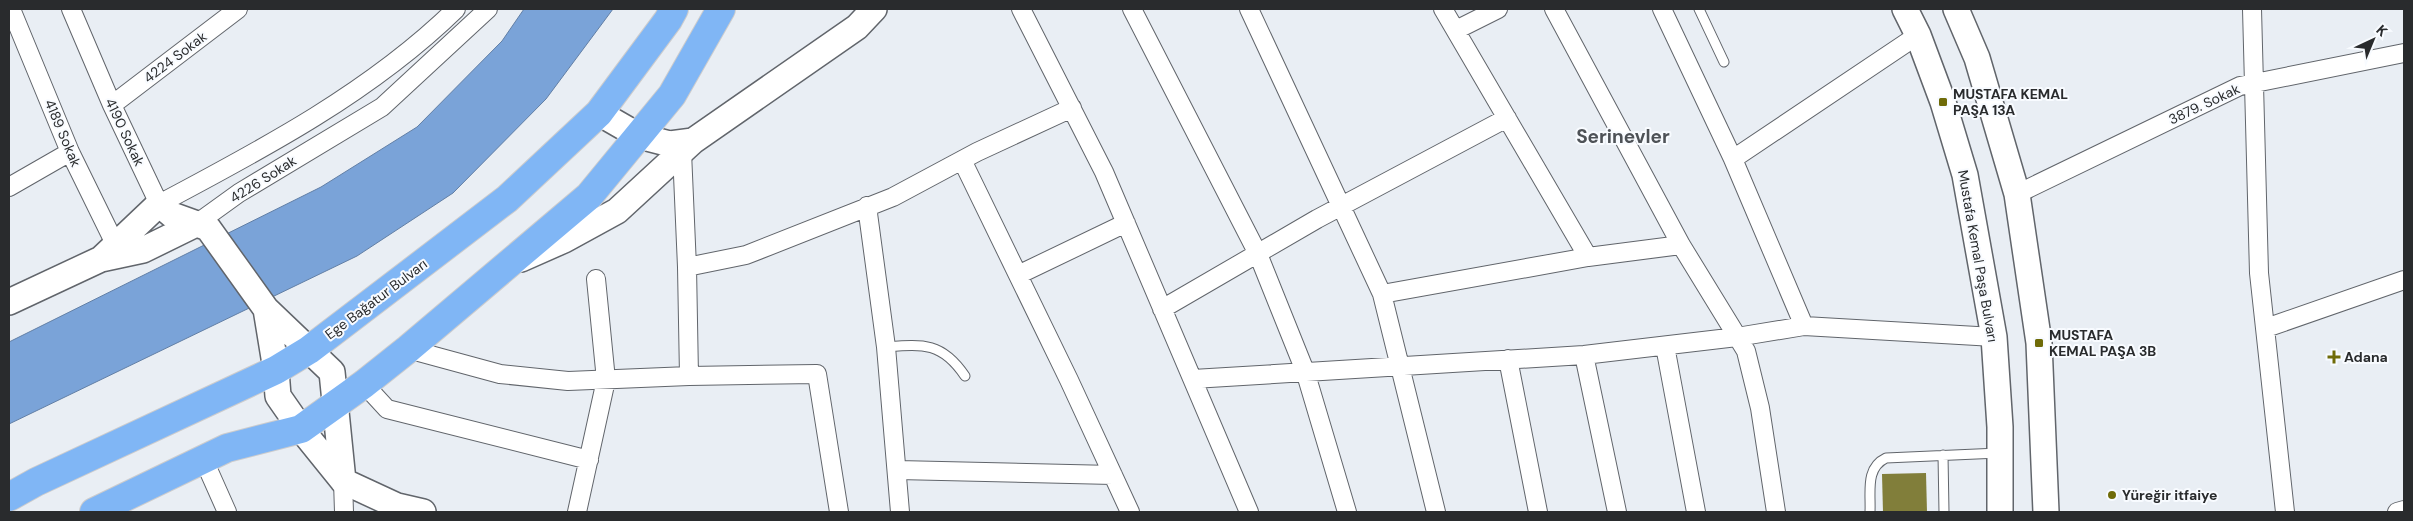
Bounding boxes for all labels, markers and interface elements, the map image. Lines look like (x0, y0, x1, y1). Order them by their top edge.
north arrow (2348, 15, 2398, 65)
text: K (2372, 21, 2392, 40)
street label: 4224 Sokak (140, 27, 210, 87)
street label: 3879. Sokak (2166, 80, 2242, 128)
place label: MUSTAFA KEMAL PAŞA 13A (1953, 85, 2068, 119)
street label: 4190 Sokak (101, 95, 149, 169)
marker: MUSTAFA KEMAL PAŞA 13A (1937, 96, 1949, 108)
street label: 4189 Sokak (41, 97, 85, 169)
district label: Serinevler (1576, 124, 1670, 149)
street label: 4226 Sokak (226, 151, 300, 207)
street label: Mustafa Kemal Paşa Bulvarı (1954, 169, 2002, 343)
street label: Ege Bağatur Bulvarı (321, 255, 431, 343)
place label: MUSTAFA KEMAL PAŞA 3B (2049, 326, 2156, 360)
marker: MUSTAFA KEMAL PAŞA 3B (2033, 337, 2045, 349)
place label: Adana (2344, 348, 2388, 366)
marker: Adana (2328, 351, 2340, 363)
place label: Yüreğir itfaiye (2122, 486, 2217, 504)
marker: Yüreğir itfaiye (2106, 489, 2118, 501)

